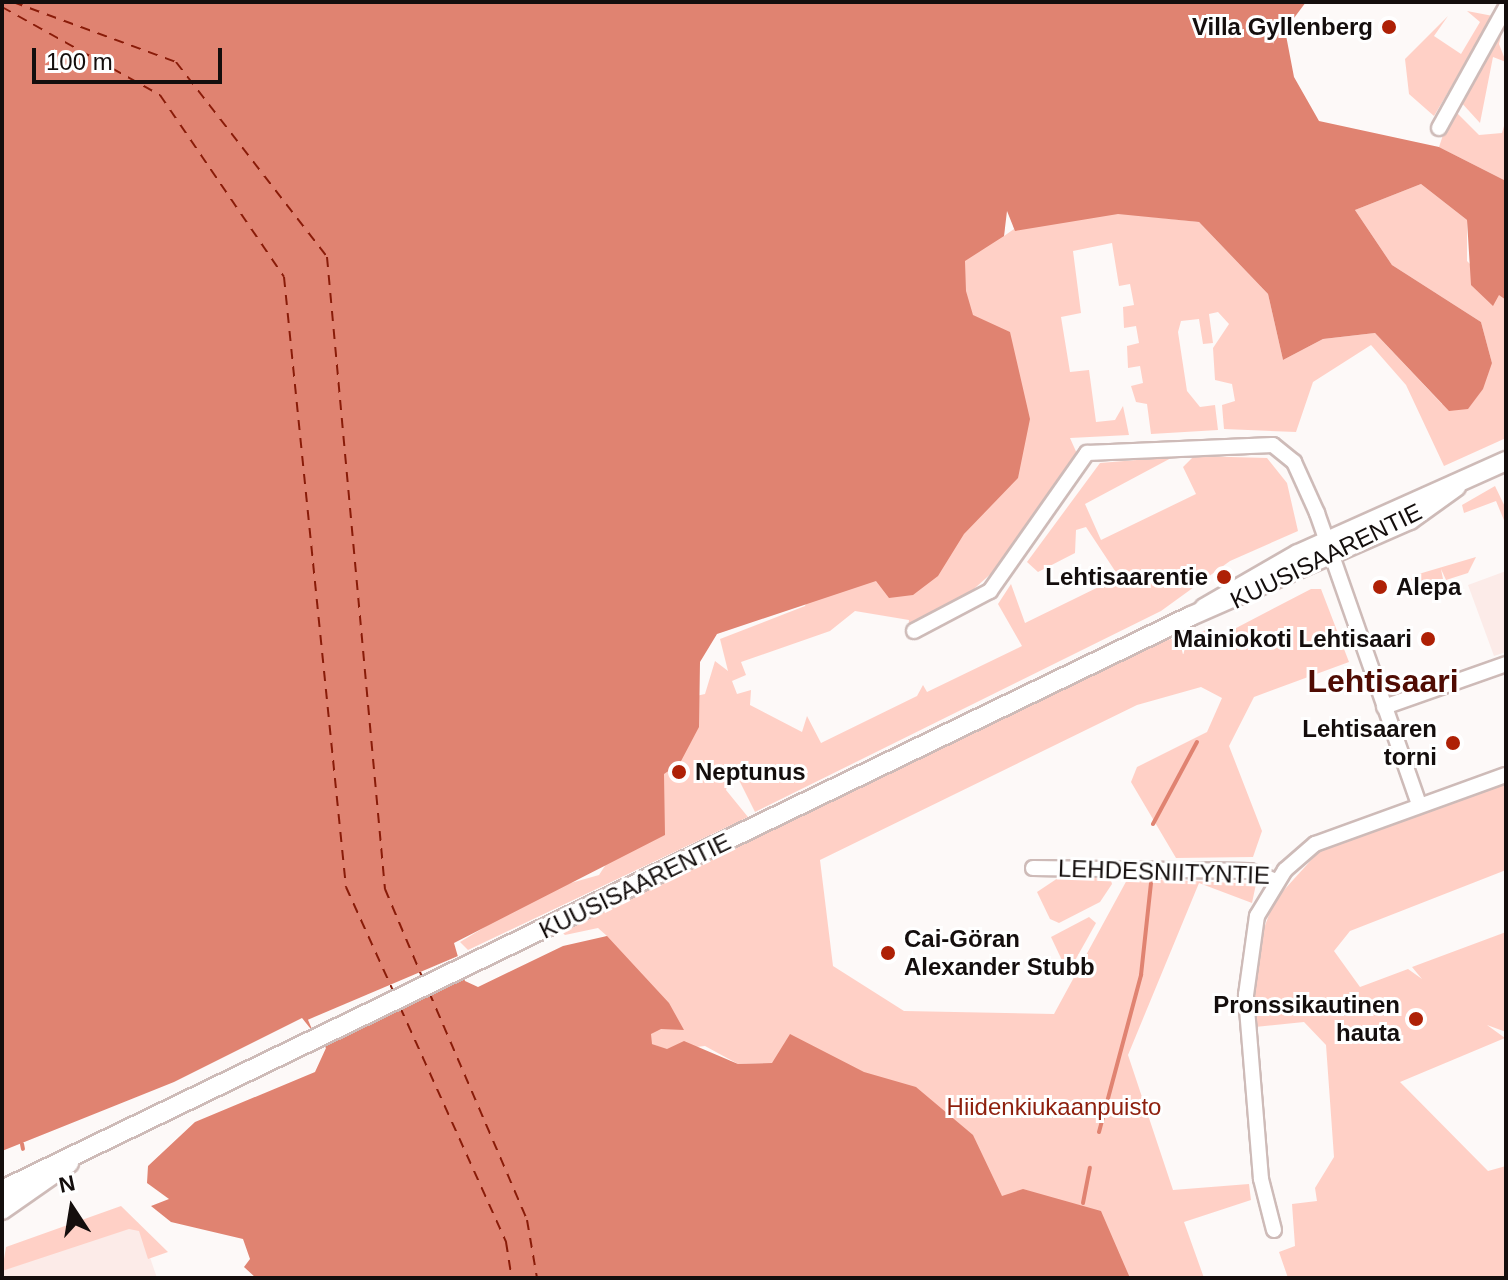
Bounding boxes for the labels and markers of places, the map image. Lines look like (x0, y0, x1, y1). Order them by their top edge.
place label: Villa Gyllenberg (1192, 13, 1373, 41)
marker: Villa Gyllenberg (1380, 18, 1398, 36)
place label: Lehtisaarentie (1045, 563, 1208, 591)
marker: Lehtisaarentie (1215, 568, 1233, 586)
place label: Alepa (1396, 573, 1461, 601)
marker: Alepa (1371, 578, 1389, 596)
place label: Mainiokoti Lehtisaari (1173, 625, 1412, 653)
marker: Mainiokoti Lehtisaari (1419, 630, 1437, 648)
place label: Lehtisaaren torni (1302, 715, 1437, 771)
marker: Lehtisaaren torni (1444, 734, 1462, 752)
place label: Neptunus (695, 758, 806, 786)
marker: Neptunus (670, 763, 688, 781)
place label: Cai-Göran Alexander Stubb (904, 925, 1095, 981)
marker: Cai-Göran Alexander Stubb (879, 944, 897, 962)
place label: Pronssikautinen hauta (1213, 991, 1400, 1047)
marker: Pronssikautinen hauta (1407, 1010, 1425, 1028)

